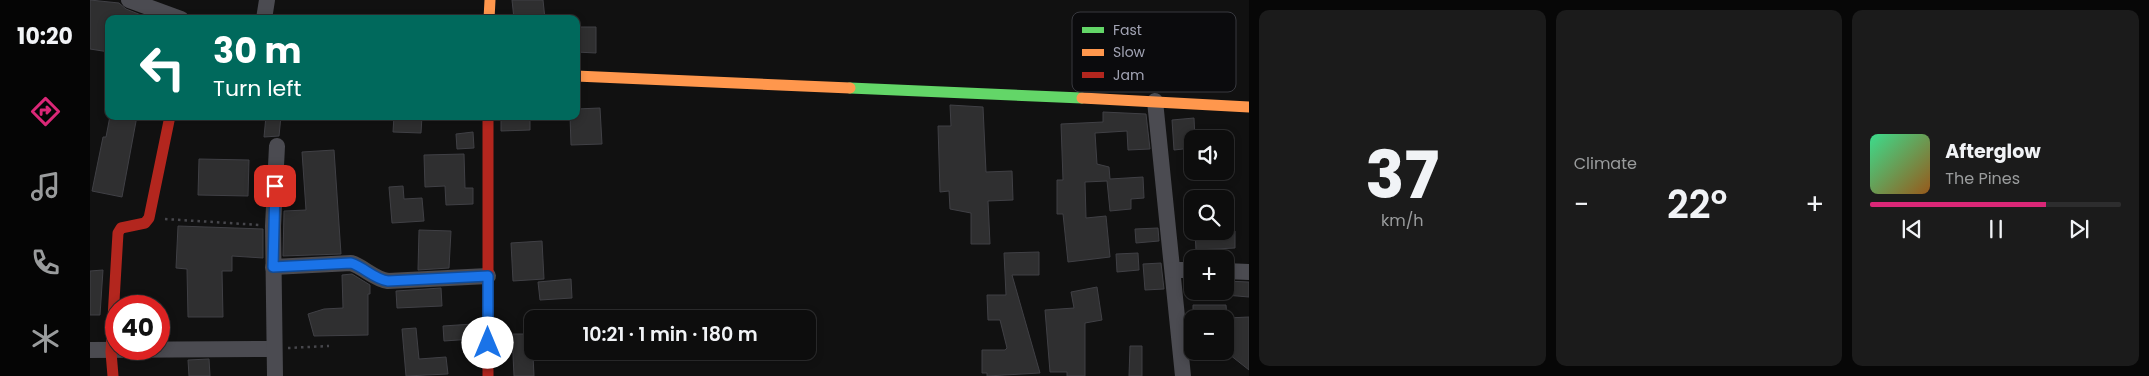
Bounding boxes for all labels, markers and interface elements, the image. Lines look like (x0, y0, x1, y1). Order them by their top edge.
legend (1072, 12, 1236, 92)
text: Fast (1113, 20, 1142, 40)
text: 10:20 (17, 21, 73, 52)
text: 30 m (213, 26, 301, 75)
icon: left (130, 35, 195, 100)
text: Slow (1113, 42, 1146, 62)
text: Jam (1113, 65, 1144, 85)
text: Turn left (213, 73, 301, 104)
icon: directions (28, 94, 63, 129)
map controls (1184, 130, 1234, 360)
button: sound (1184, 130, 1234, 180)
text: 37 (1365, 130, 1439, 221)
text: Afterglow (1945, 138, 2041, 165)
text: Climate (1574, 152, 1637, 175)
pin (254, 165, 296, 207)
text: The Pines (1945, 167, 2020, 190)
icon: music (28, 169, 63, 204)
icon: arrive (261, 172, 289, 200)
text: 22° (1667, 178, 1727, 231)
text: − (1574, 185, 1589, 224)
text: + (1805, 185, 1824, 224)
button: search (1184, 190, 1234, 240)
text: km/h (1381, 209, 1424, 232)
icon: previous (1898, 215, 1926, 243)
icon: pause (1982, 215, 2010, 243)
icon: next (2065, 215, 2093, 243)
icon: phone (28, 245, 63, 280)
button: + (1184, 250, 1234, 300)
speed limit sign: 40 (105, 295, 170, 360)
button: − (1184, 310, 1234, 360)
position arrow (461, 316, 513, 368)
icon: climate (28, 321, 63, 356)
text: 10:21 · 1 min · 180 m (582, 321, 758, 348)

